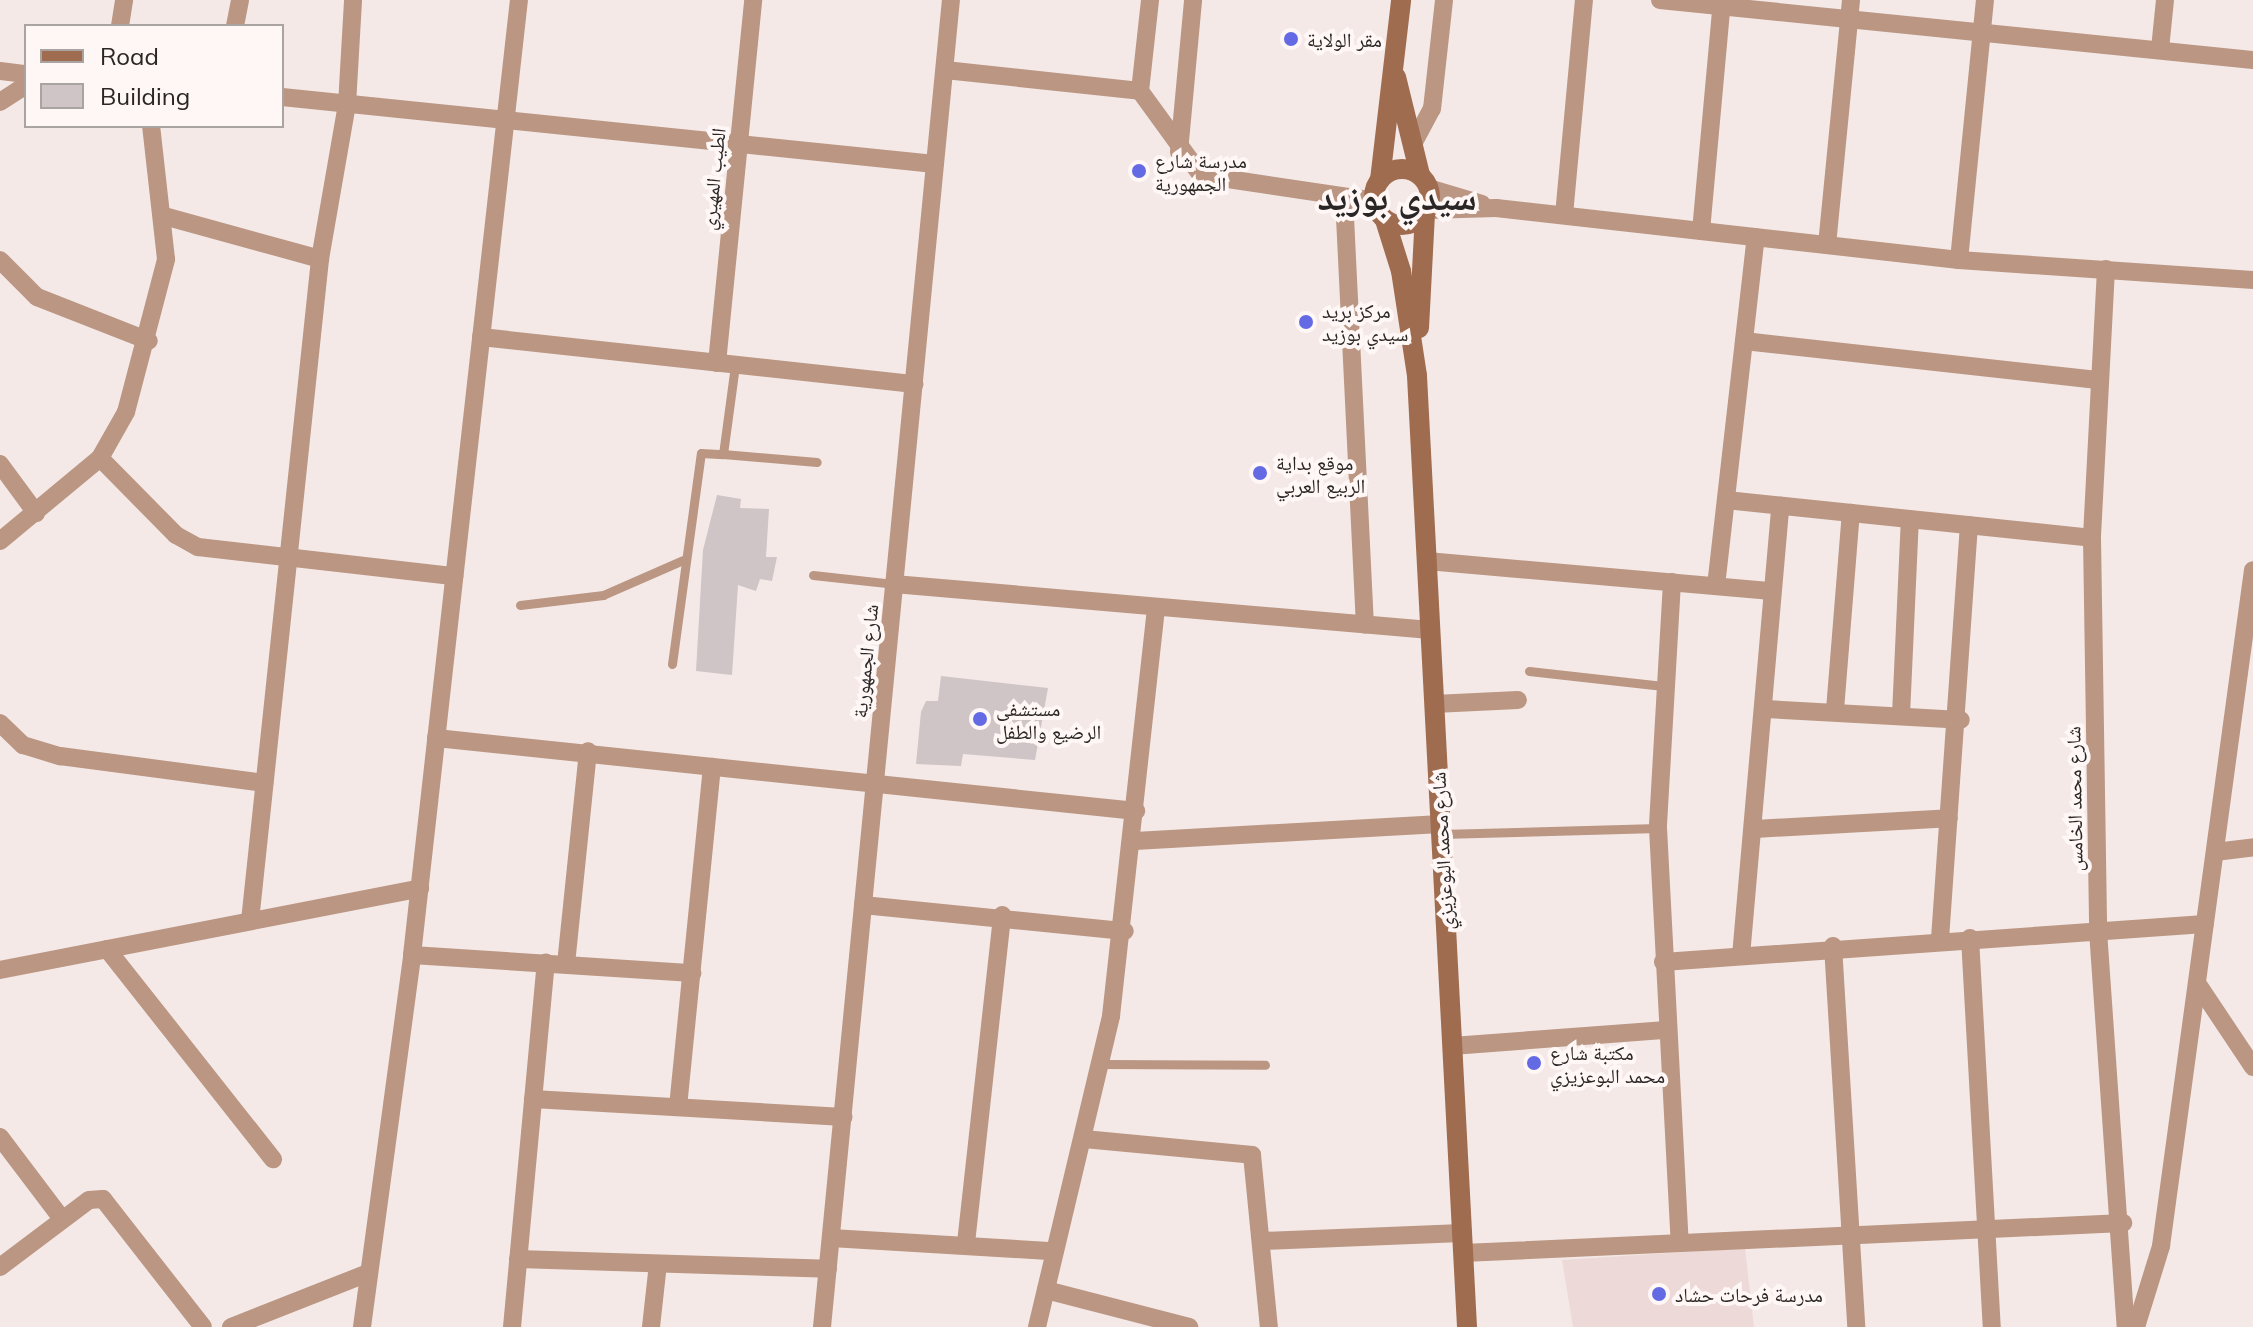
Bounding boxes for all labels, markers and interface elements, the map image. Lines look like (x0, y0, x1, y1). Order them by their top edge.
legend (24, 24, 284, 128)
place label: مقر الولاية (1307, 27, 1382, 51)
marker: مقر الولاية (1282, 30, 1300, 48)
text: Road (100, 41, 159, 71)
text: Building (100, 81, 190, 111)
street label: الطيب المهيري (696, 127, 730, 231)
place label: مدرسة شارع الجمهورية (1155, 148, 1247, 195)
marker: مدرسة شارع الجمهورية (1130, 162, 1148, 180)
district label: سيدي بوزيد (1317, 175, 1477, 219)
place label: مركز بريد سيدي بوزيد (1322, 298, 1408, 345)
marker: مركز بريد سيدي بوزيد (1297, 313, 1315, 331)
place label: موقع بداية الربيع العربي (1276, 450, 1365, 497)
marker: موقع بداية الربيع العربي (1251, 464, 1269, 482)
street label: شارع الجمهورية (847, 603, 883, 719)
place label: مستشفى الرضيع والطفل (996, 696, 1101, 743)
marker: مستشفى الرضيع والطفل (971, 710, 989, 728)
street label: شارع محمد الخامس (2061, 726, 2087, 872)
street label: شارع محمد البوعزيزي (1426, 771, 1458, 931)
place label: مكتبة شارع محمد البوعزيزي (1550, 1040, 1665, 1087)
marker: مكتبة شارع محمد البوعزيزي (1525, 1054, 1543, 1072)
place label: مدرسة فرحات حشاد (1675, 1282, 1823, 1306)
marker: مدرسة فرحات حشاد (1650, 1285, 1668, 1303)

